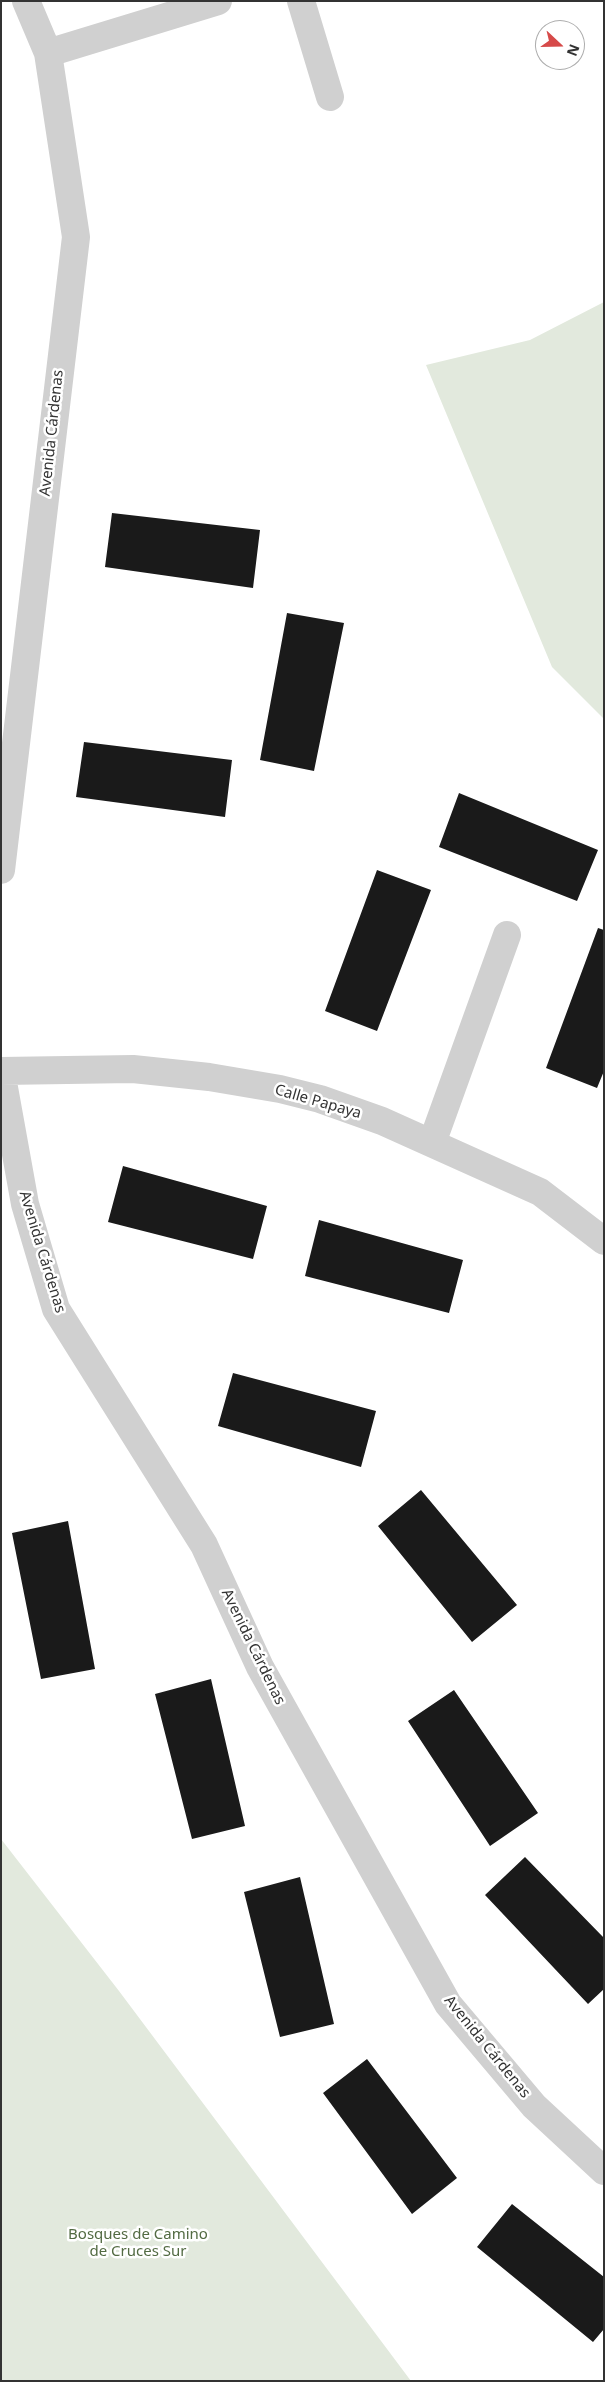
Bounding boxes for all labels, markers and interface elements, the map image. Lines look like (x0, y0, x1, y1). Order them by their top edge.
north arrow (535, 20, 585, 70)
text: N (563, 41, 584, 59)
street label: Avenida Cárdenas (36, 369, 68, 497)
street label: Calle Papaya (273, 1081, 363, 1123)
street label: Avenida Cárdenas (15, 1189, 69, 1315)
street label: Avenida Cárdenas (217, 1586, 289, 1708)
street label: Avenida Cárdenas (440, 1992, 534, 2102)
park label: Bosques de Camino de Cruces Sur (68, 2226, 208, 2261)

